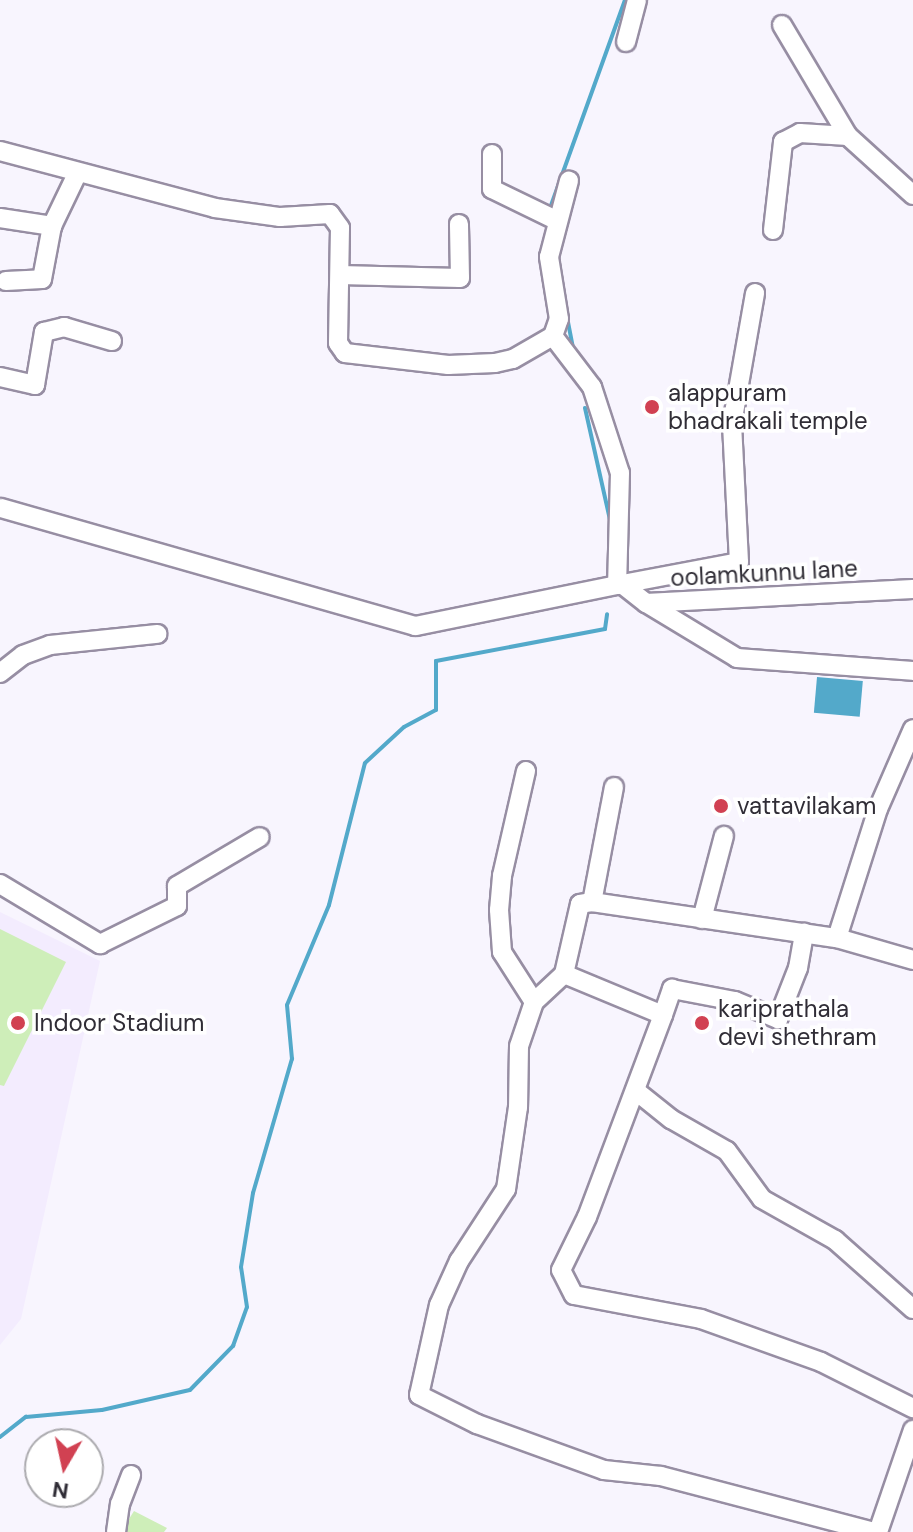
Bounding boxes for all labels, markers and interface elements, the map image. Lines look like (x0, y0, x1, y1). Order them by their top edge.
place label: alappuram bhadrakali temple (668, 379, 868, 435)
marker: alappuram bhadrakali temple (643, 398, 661, 416)
street label: oolamkunnu lane (670, 554, 858, 592)
place label: vattavilakam (737, 792, 876, 820)
marker: vattavilakam (712, 797, 730, 815)
place label: kariprathala devi shethram (718, 995, 877, 1051)
place label: Indoor Stadium (34, 1009, 204, 1037)
marker: Indoor Stadium (9, 1014, 27, 1032)
marker: kariprathala devi shethram (693, 1014, 711, 1032)
north arrow (24, 1428, 104, 1508)
text: N (50, 1475, 71, 1506)

